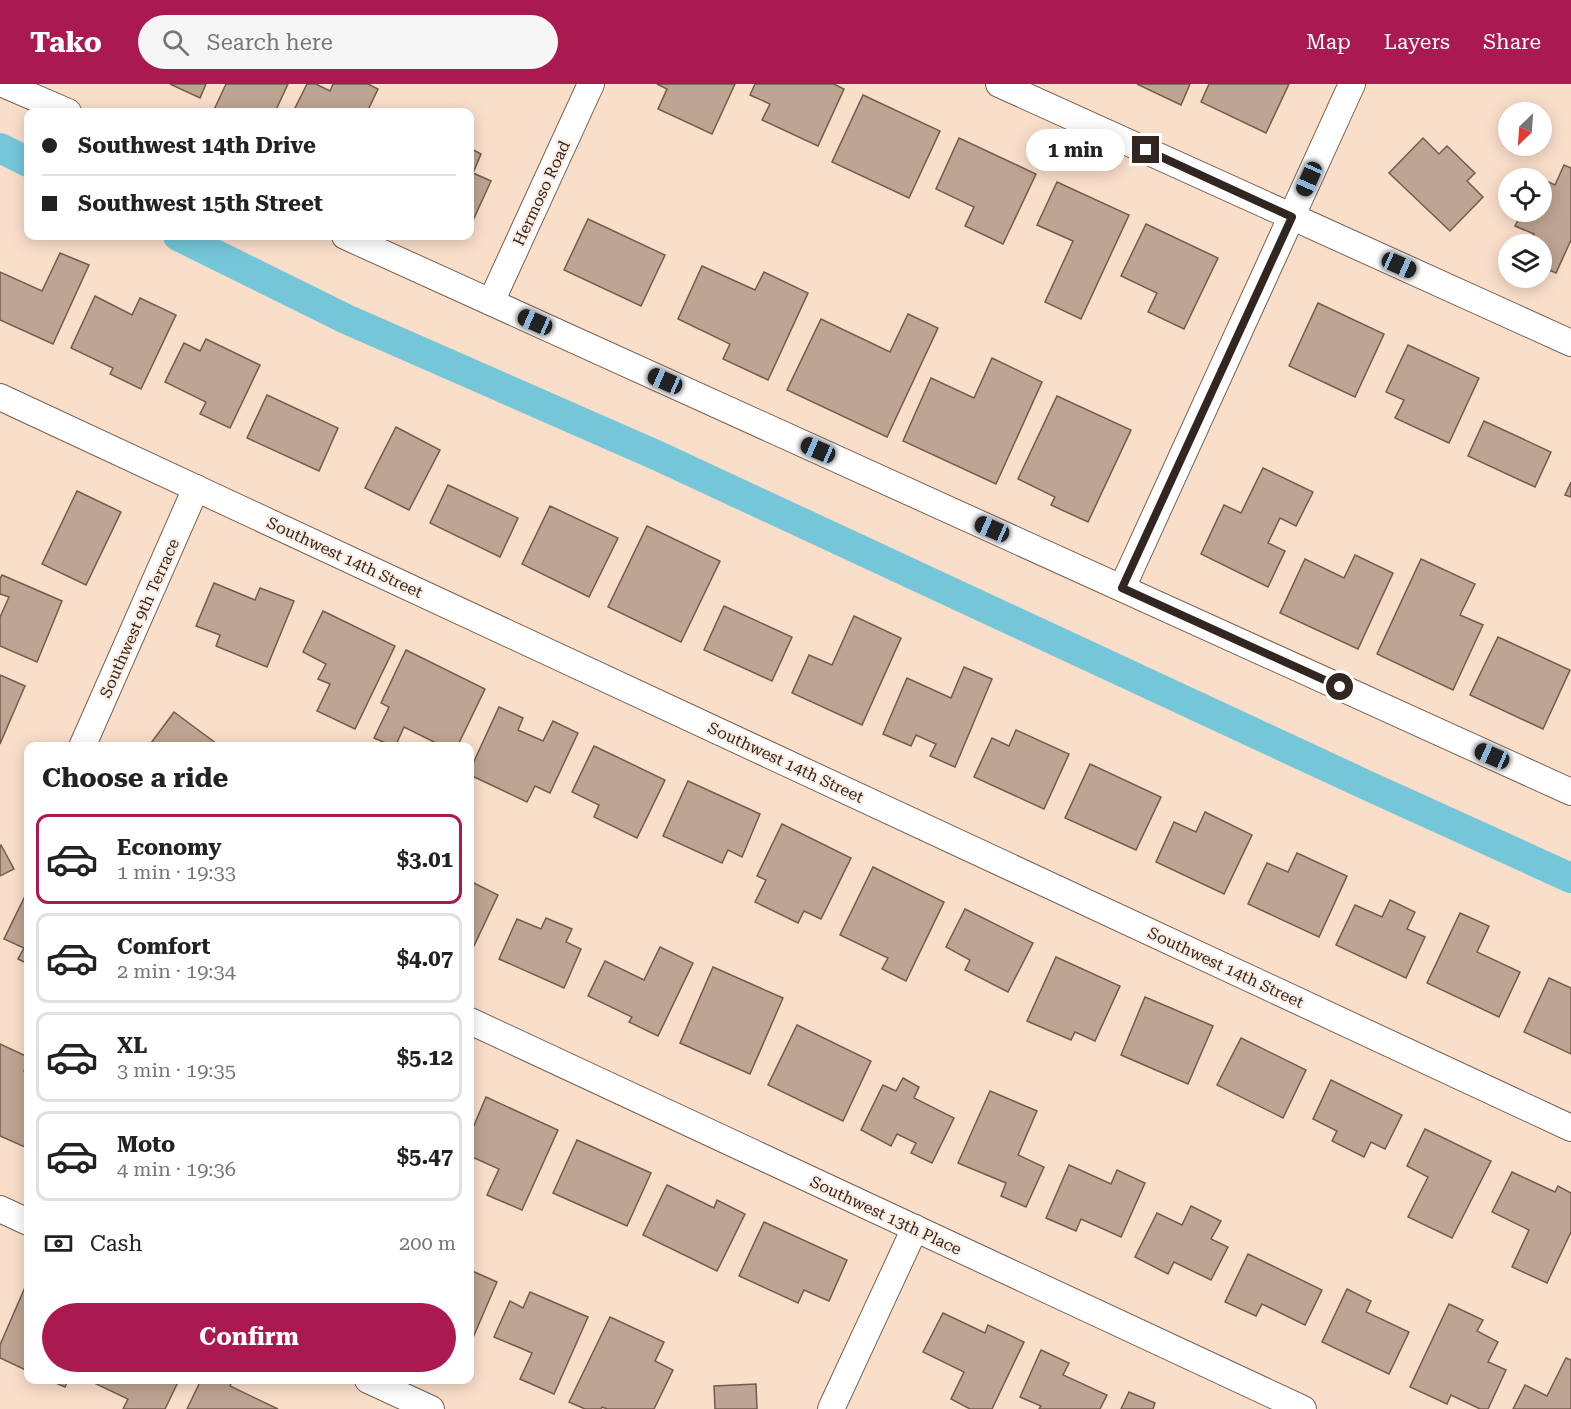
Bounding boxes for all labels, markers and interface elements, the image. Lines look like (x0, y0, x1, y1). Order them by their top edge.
search box (138, 15, 558, 69)
text: Tako (30, 26, 102, 59)
icon: search (159, 26, 192, 59)
text: Search here (207, 30, 333, 55)
text: Map (1306, 30, 1351, 54)
text: Layers (1384, 30, 1450, 54)
text: Share (1483, 30, 1541, 54)
north arrow (1498, 102, 1552, 156)
map controls (1498, 102, 1552, 288)
callout: 1 min (1026, 129, 1125, 171)
text: Southwest 14th Drive (78, 133, 316, 158)
route end (1132, 136, 1159, 163)
street label: Hermoso Road (509, 138, 574, 249)
text: 1 min (1048, 138, 1103, 162)
car (1293, 159, 1325, 199)
button: locate (1498, 168, 1552, 222)
text: Southwest 15th Street (78, 191, 323, 216)
button: layers (1498, 234, 1552, 288)
car (1379, 249, 1419, 281)
car (515, 306, 555, 338)
car (645, 365, 685, 397)
car (798, 434, 838, 466)
street label: Southwest 14th Street (264, 513, 426, 602)
car (972, 513, 1012, 545)
street label: Southwest 9th Terrace (96, 535, 183, 701)
route start (1326, 673, 1353, 700)
street label: Southwest 14th Street (705, 718, 867, 807)
car (1472, 740, 1512, 772)
text: Choose a ride (42, 762, 228, 794)
icon: car (45, 832, 99, 886)
text: Economy (117, 835, 221, 860)
text: $3.01 (397, 847, 453, 872)
text: 1 min · 19:33 (117, 860, 236, 884)
street label: Southwest 14th Street (1145, 923, 1307, 1012)
icon: car (45, 931, 99, 985)
text: Comfort (117, 934, 210, 959)
text: $4.07 (397, 946, 453, 971)
text: 2 min · 19:34 (117, 959, 236, 983)
icon: car (45, 1030, 99, 1084)
text: XL (117, 1033, 147, 1058)
text: $5.12 (397, 1045, 453, 1070)
text: 3 min · 19:35 (117, 1058, 236, 1082)
icon: car (45, 1129, 99, 1183)
text: Moto (117, 1132, 175, 1157)
text: $5.47 (397, 1144, 453, 1169)
text: 4 min · 19:36 (117, 1157, 236, 1181)
street label: Southwest 13th Place (807, 1172, 965, 1259)
icon: cash (42, 1227, 75, 1260)
text: Cash (90, 1231, 142, 1256)
text: 200 m (399, 1231, 456, 1255)
button: Confirm (42, 1303, 456, 1372)

